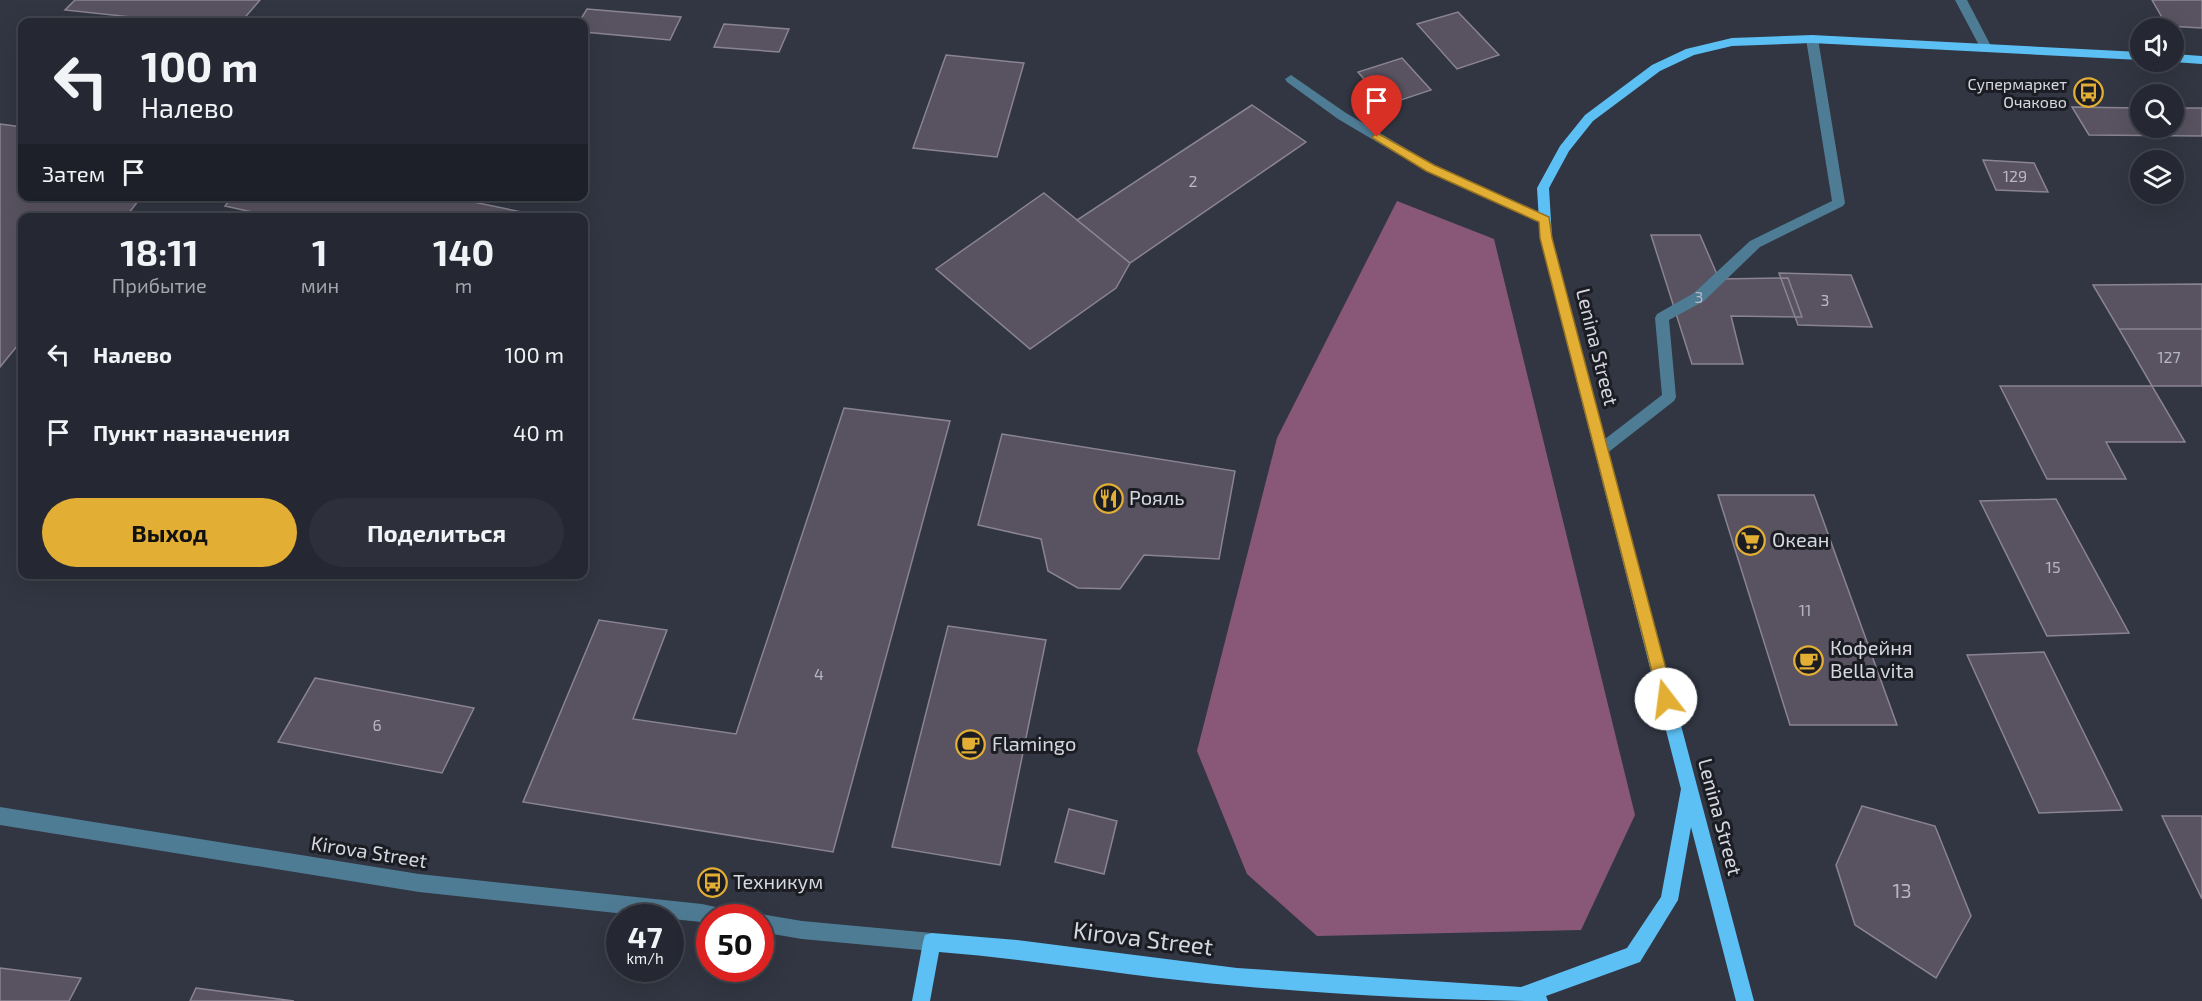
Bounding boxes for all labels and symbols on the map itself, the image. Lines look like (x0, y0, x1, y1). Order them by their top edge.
place label: Супермаркет Очаково (1968, 74, 2067, 111)
pin (1351, 75, 1402, 137)
bus stop icon: Супермаркет Очаково (2072, 77, 2104, 109)
house number: 129 (2003, 166, 2027, 185)
house number: 2 (1189, 171, 1198, 190)
street label: Lenina Street (1572, 286, 1624, 408)
house number: 3 (1695, 287, 1703, 306)
house number: 3 (1821, 290, 1829, 309)
house number: 127 (2157, 347, 2181, 366)
restaurant icon: Рояль (1092, 482, 1124, 514)
place label: Рояль (1129, 485, 1185, 509)
supermarket icon: Океан (1735, 524, 1767, 556)
place label: Океан (1772, 527, 1829, 551)
house number: 15 (2046, 557, 2060, 576)
house number: 11 (1799, 600, 1811, 619)
place label: Кофейня Bella vita (1830, 635, 1914, 682)
cafe icon: Кофейня Bella vita (1793, 644, 1825, 676)
house number: 4 (814, 664, 824, 683)
position arrow (1634, 667, 1698, 731)
house number: 6 (372, 715, 382, 734)
cafe icon: Flamingo (955, 728, 987, 760)
place label: Flamingo (992, 731, 1076, 755)
street label: Lenina Street (1694, 756, 1748, 878)
street label: Kirova Street (309, 830, 429, 872)
bus stop icon: Техникум (696, 866, 728, 898)
place label: Техникум (733, 869, 823, 894)
house number: 13 (1892, 878, 1912, 902)
speed limit sign: 50 (696, 904, 774, 982)
street label: Kirova Street (1072, 915, 1215, 960)

